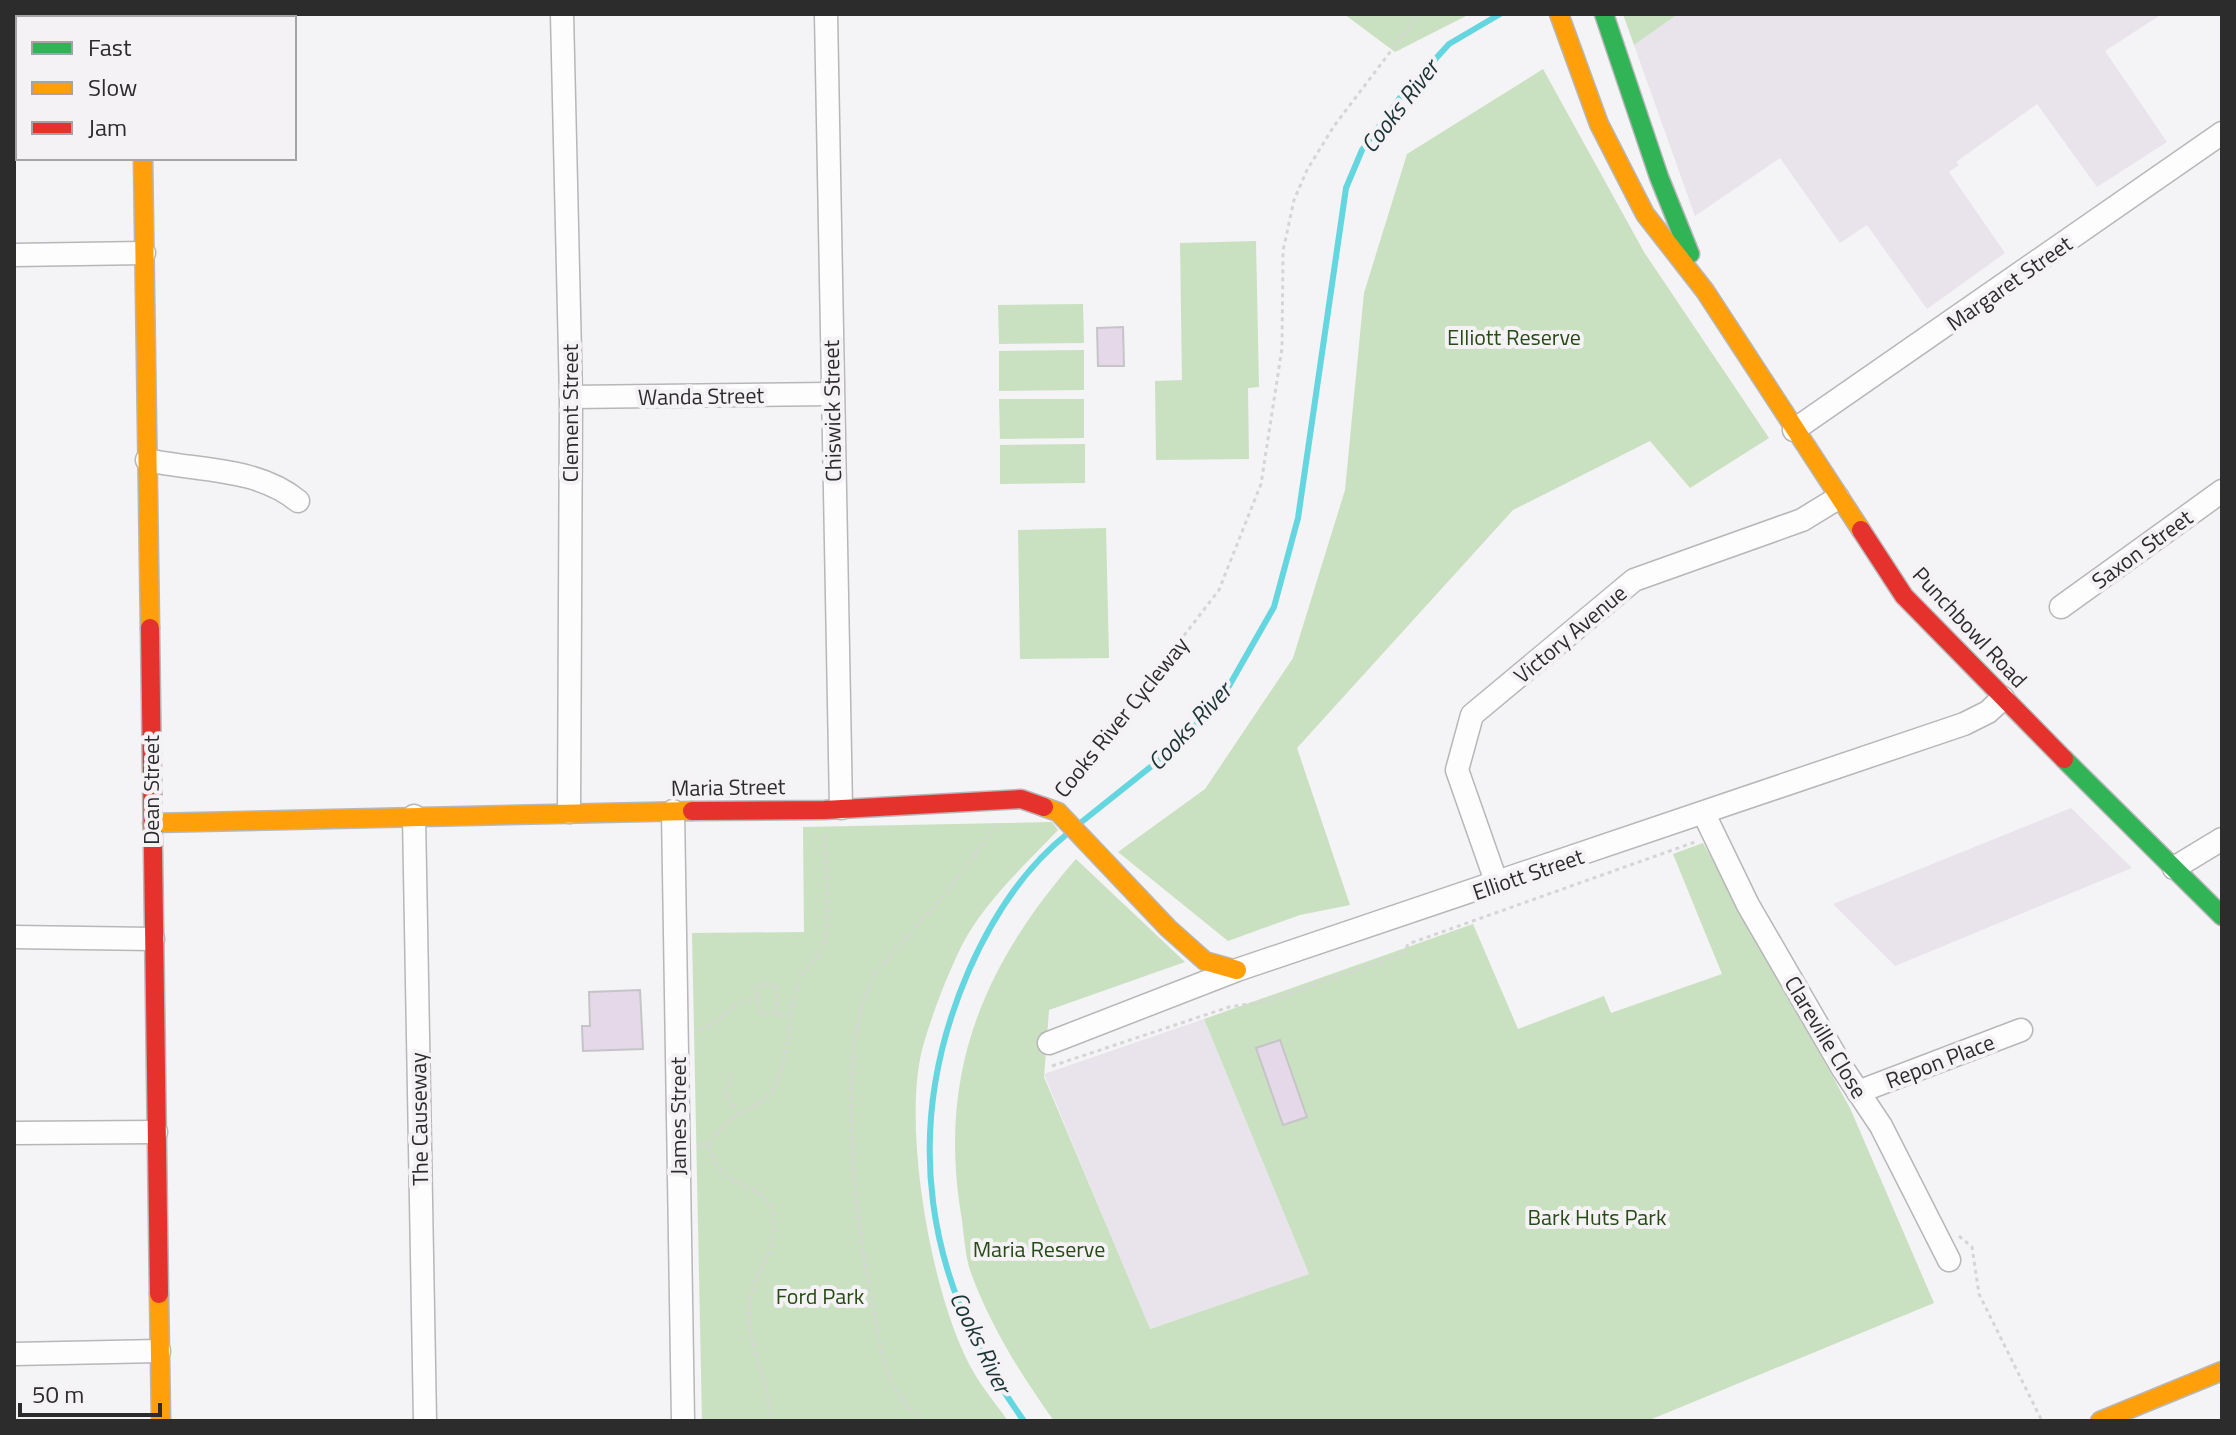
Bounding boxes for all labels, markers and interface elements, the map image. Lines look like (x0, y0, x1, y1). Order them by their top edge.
legend (16, 16, 296, 160)
text: Fast (88, 29, 132, 65)
water label: Cooks River (1351, 49, 1449, 160)
text: Slow (88, 69, 137, 105)
text: Jam (88, 109, 127, 145)
street label: Margaret Street (1939, 227, 2079, 339)
park label: Elliott Reserve (1447, 320, 1581, 354)
street label: Chiswick Street (814, 339, 850, 482)
street label: Clement Street (553, 343, 587, 482)
street label: Wanda Street (638, 378, 765, 414)
street label: Saxon Street (2084, 501, 2200, 597)
street label: Punchbowl Road (1905, 559, 2035, 695)
street label: Victory Avenue (1506, 576, 1634, 692)
street label: Cooks River Cycleway (1048, 631, 1194, 803)
water label: Cooks River (1141, 676, 1237, 776)
street label: Dean Street (134, 735, 168, 845)
street label: Maria Street (670, 769, 786, 805)
street label: Elliott Street (1468, 839, 1588, 909)
street label: Clareville Close (1776, 969, 1876, 1105)
street label: Repon Place (1881, 1025, 1999, 1097)
street label: The Causeway (401, 1052, 437, 1186)
street label: James Street (661, 1056, 695, 1175)
park label: Bark Huts Park (1528, 1200, 1667, 1234)
park label: Maria Reserve (973, 1232, 1105, 1266)
park label: Ford Park (776, 1279, 865, 1313)
water label: Cooks River (941, 1285, 1023, 1402)
scale bar (20, 1367, 160, 1417)
text: 50 m (32, 1376, 84, 1412)

